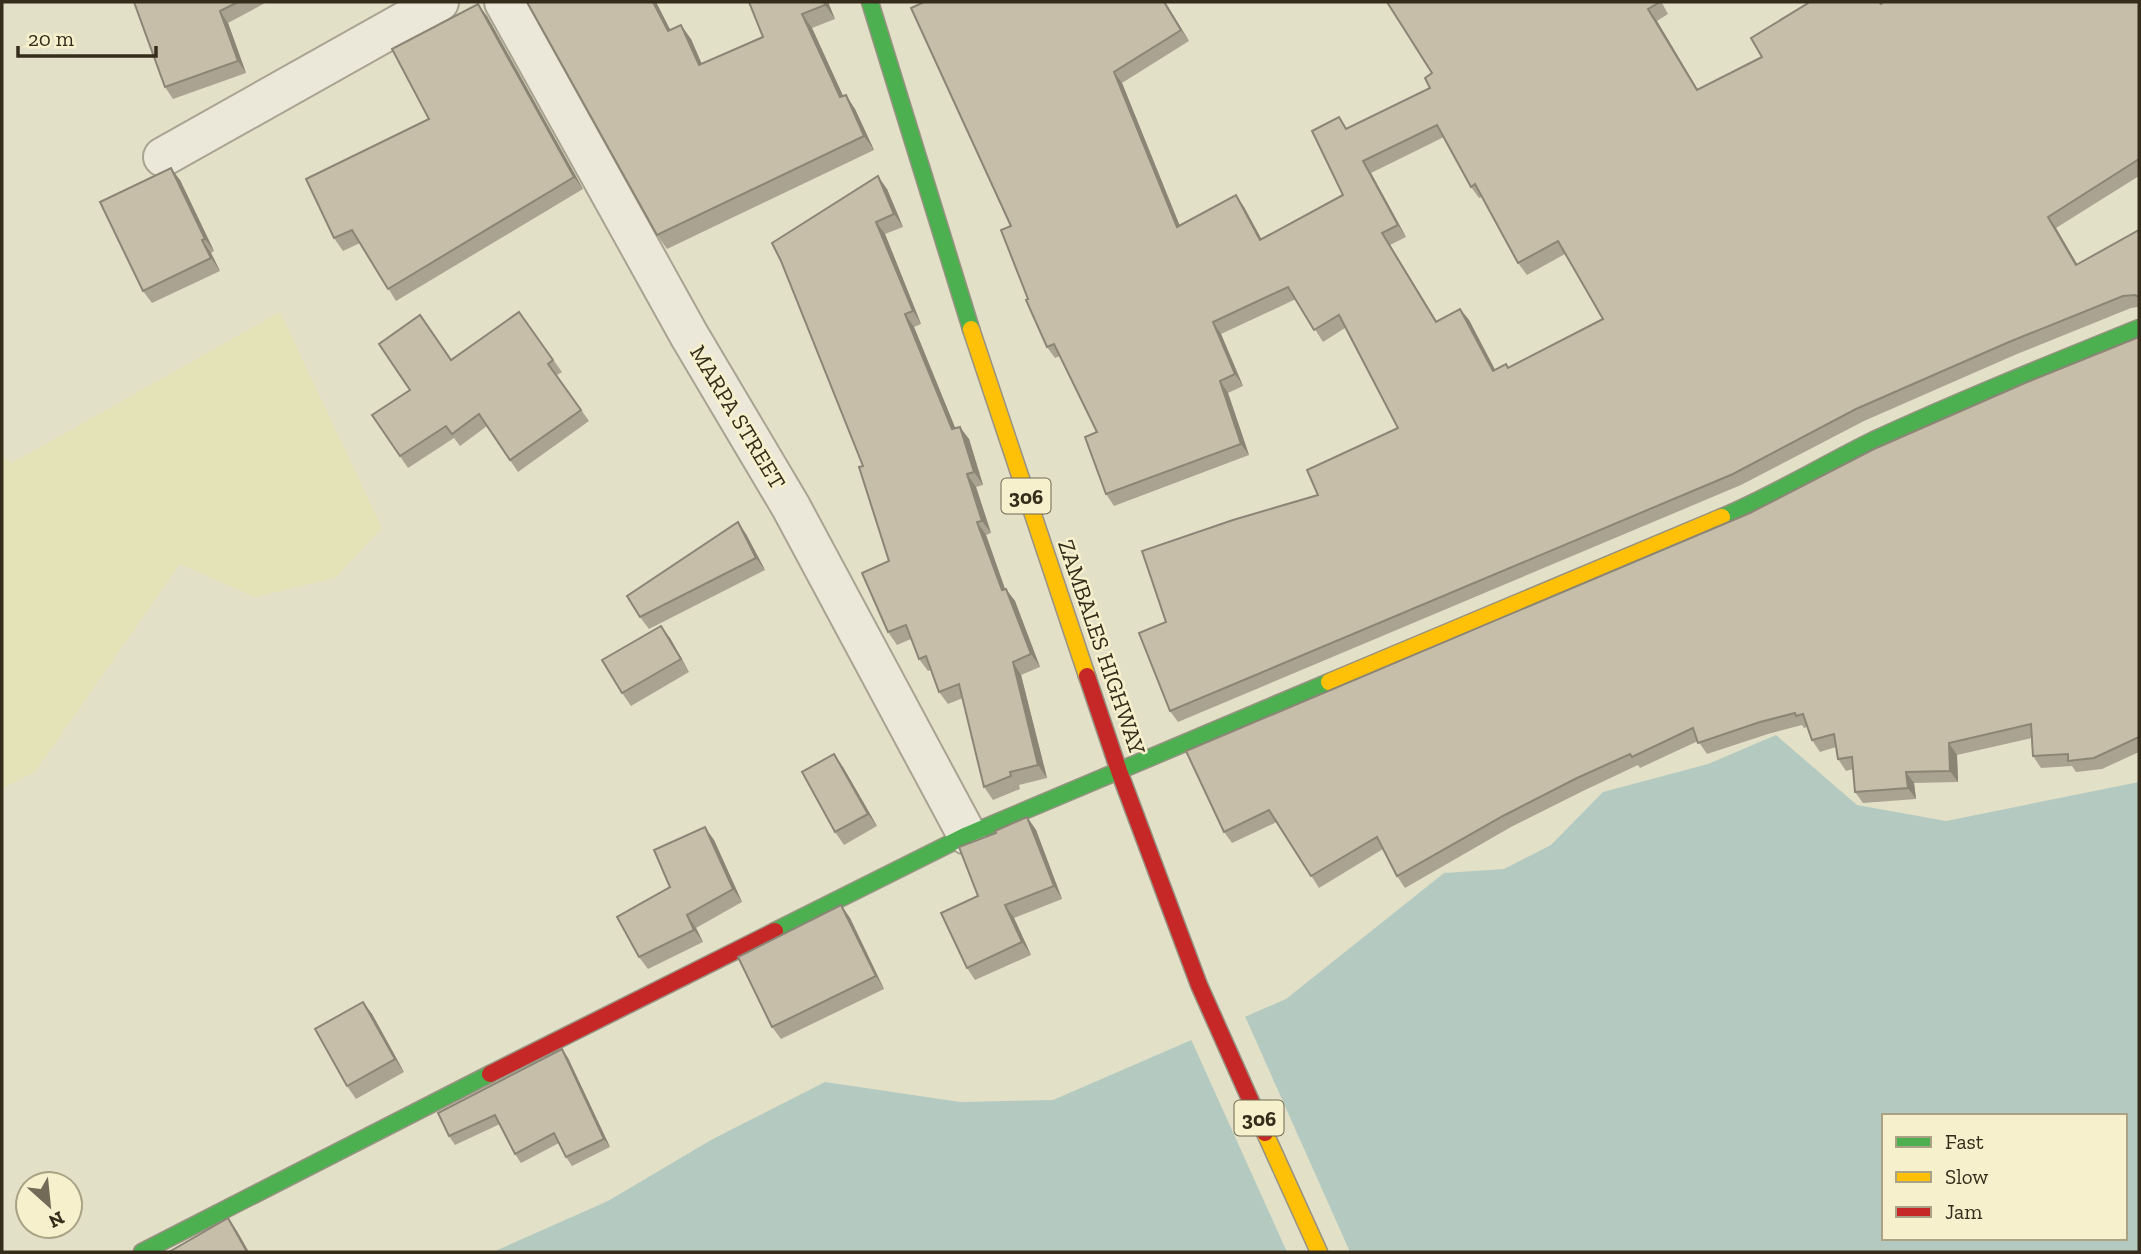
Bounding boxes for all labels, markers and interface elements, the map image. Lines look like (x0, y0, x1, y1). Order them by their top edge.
scale bar (18, 14, 156, 58)
text: 20 m (28, 26, 74, 51)
street label: MARPA STREET (684, 340, 792, 494)
road number: 306 (1002, 478, 1050, 514)
street label: ZAMBALES HIGHWAY (1052, 536, 1152, 759)
road number: 306 (1234, 1100, 1284, 1136)
legend (1882, 1114, 2127, 1240)
text: Fast (1945, 1129, 1984, 1154)
text: Slow (1945, 1164, 1988, 1189)
north arrow (14, 1170, 84, 1240)
text: Jam (1945, 1199, 1982, 1224)
text: N (45, 1206, 68, 1233)

